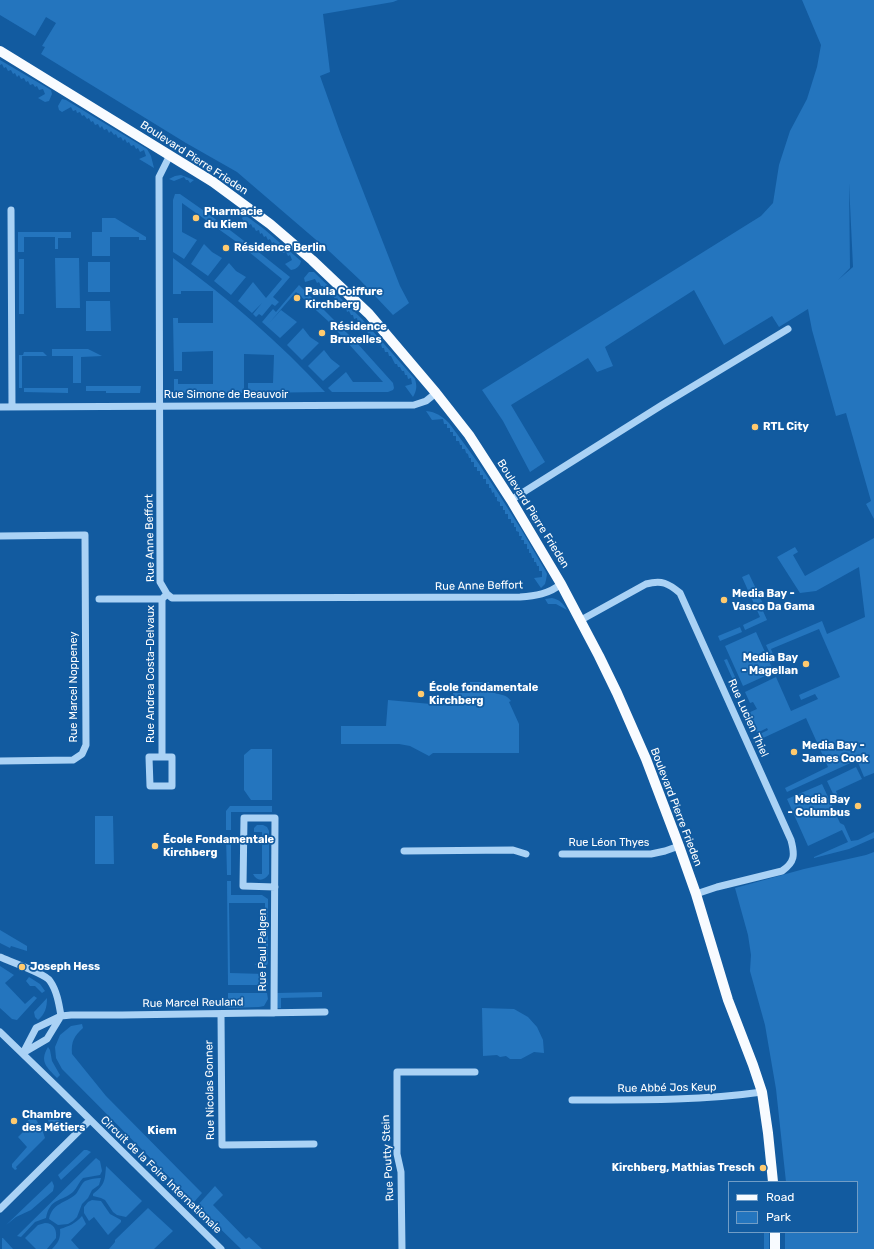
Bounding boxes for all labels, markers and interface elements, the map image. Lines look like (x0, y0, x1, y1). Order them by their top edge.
street label: Boulevard Pierre Frieden (138, 118, 250, 198)
place label: Pharmacie du Kiem (204, 205, 263, 231)
marker: Pharmacie du Kiem (191, 213, 201, 223)
place label: Résidence Berlin (234, 241, 326, 255)
marker: Résidence Berlin (221, 243, 231, 253)
place label: Paula Coiffure Kirchberg (305, 285, 383, 311)
marker: Paula Coiffure Kirchberg (292, 293, 302, 303)
place label: Résidence Bruxelles (330, 320, 387, 346)
marker: Résidence Bruxelles (317, 328, 327, 338)
street label: Rue Simone de Beauvoir (164, 388, 288, 402)
place label: RTL City (763, 420, 809, 434)
marker: RTL City (750, 422, 760, 432)
street label: Boulevard Pierre Frieden (494, 457, 572, 571)
street label: Rue Anne Beffort (143, 494, 157, 582)
street label: Rue Anne Beffort (435, 579, 523, 593)
place label: Media Bay - Vasco Da Gama (732, 587, 815, 613)
marker: Media Bay - Vasco Da Gama (719, 595, 729, 605)
street label: Rue Andrea Costa-Delvaux (144, 605, 158, 743)
street label: Rue Marcel Noppeney (67, 631, 81, 743)
place label: Media Bay - Magellan (741, 651, 798, 677)
marker: Media Bay - Magellan (801, 659, 811, 669)
street label: Rue Lucien Thiel (725, 677, 771, 759)
place label: École fondamentale Kirchberg (429, 681, 538, 707)
marker: École fondamentale Kirchberg (416, 689, 426, 699)
place label: Media Bay - James Cook (802, 739, 868, 765)
street label: Boulevard Pierre Frieden (647, 746, 705, 868)
marker: Media Bay - James Cook (789, 747, 799, 757)
place label: Media Bay - Columbus (788, 793, 850, 819)
marker: Media Bay - Columbus (853, 801, 863, 811)
place label: École Fondamentale Kirchberg (163, 833, 274, 859)
street label: Rue Léon Thyes (569, 836, 649, 850)
marker: École Fondamentale Kirchberg (150, 841, 160, 851)
street label: Rue Paul Palgen (256, 909, 270, 991)
place label: Joseph Hess (30, 960, 100, 974)
marker: Joseph Hess (17, 962, 27, 972)
street label: Rue Marcel Reuland (142, 996, 244, 1010)
street label: Rue Nicolas Gonner (203, 1040, 217, 1140)
street label: Rue Abbé Jos Keup (617, 1081, 717, 1095)
place label: Chambre des Métiers (22, 1108, 85, 1134)
street label: Circuit de la Foire Internationale (98, 1114, 224, 1236)
street label: Rue Poutty Stein (379, 1114, 397, 1202)
marker: Chambre des Métiers (9, 1116, 19, 1126)
district label: Kiem (147, 1124, 177, 1138)
place label: Kirchberg, Mathias Tresch (612, 1161, 755, 1175)
marker: Kirchberg, Mathias Tresch (758, 1163, 768, 1173)
legend (728, 1181, 858, 1233)
text: Road (766, 1190, 794, 1204)
text: Park (766, 1210, 791, 1224)

